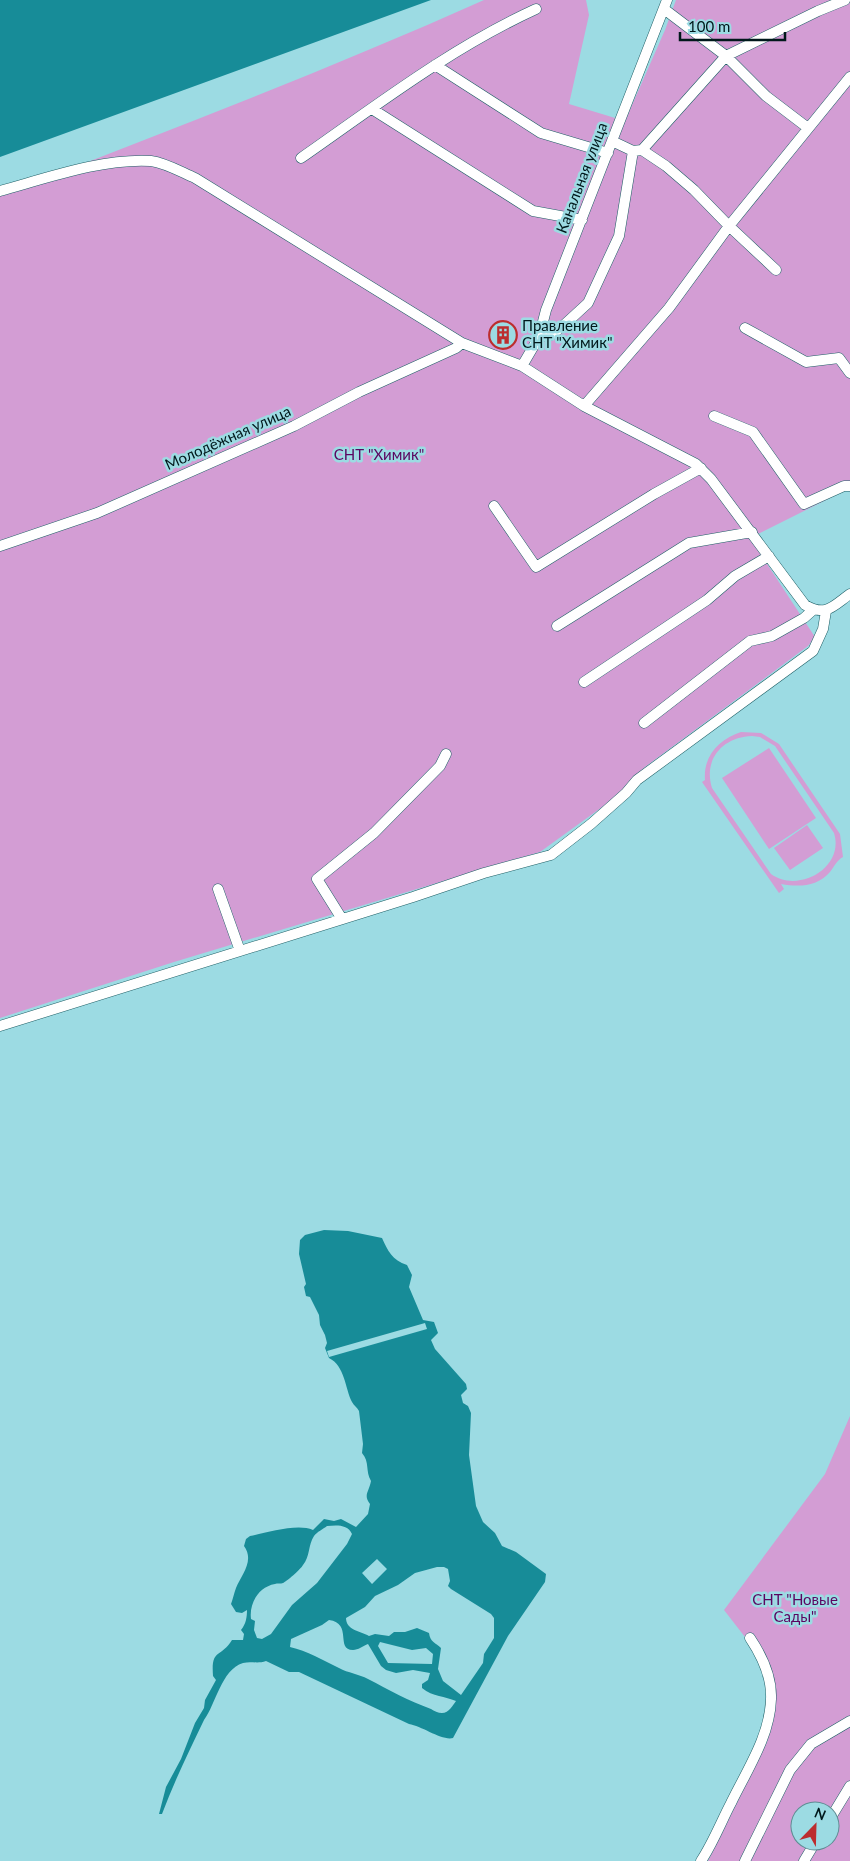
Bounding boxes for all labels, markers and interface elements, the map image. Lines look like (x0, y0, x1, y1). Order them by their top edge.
scale bar (680, 10, 785, 42)
text: 100 m (688, 17, 730, 35)
street label: Канальная улица (552, 120, 611, 236)
place label: Правление СНТ "Химик" (522, 316, 612, 351)
building icon: Правление СНТ "Химик" (488, 320, 518, 350)
street label: Молодёжная улица (162, 401, 293, 473)
park label: СНТ "Химик" (334, 445, 424, 463)
park label: СНТ "Новые Сады" (752, 1590, 838, 1625)
north arrow (790, 1801, 840, 1851)
text: N (812, 1804, 829, 1824)

